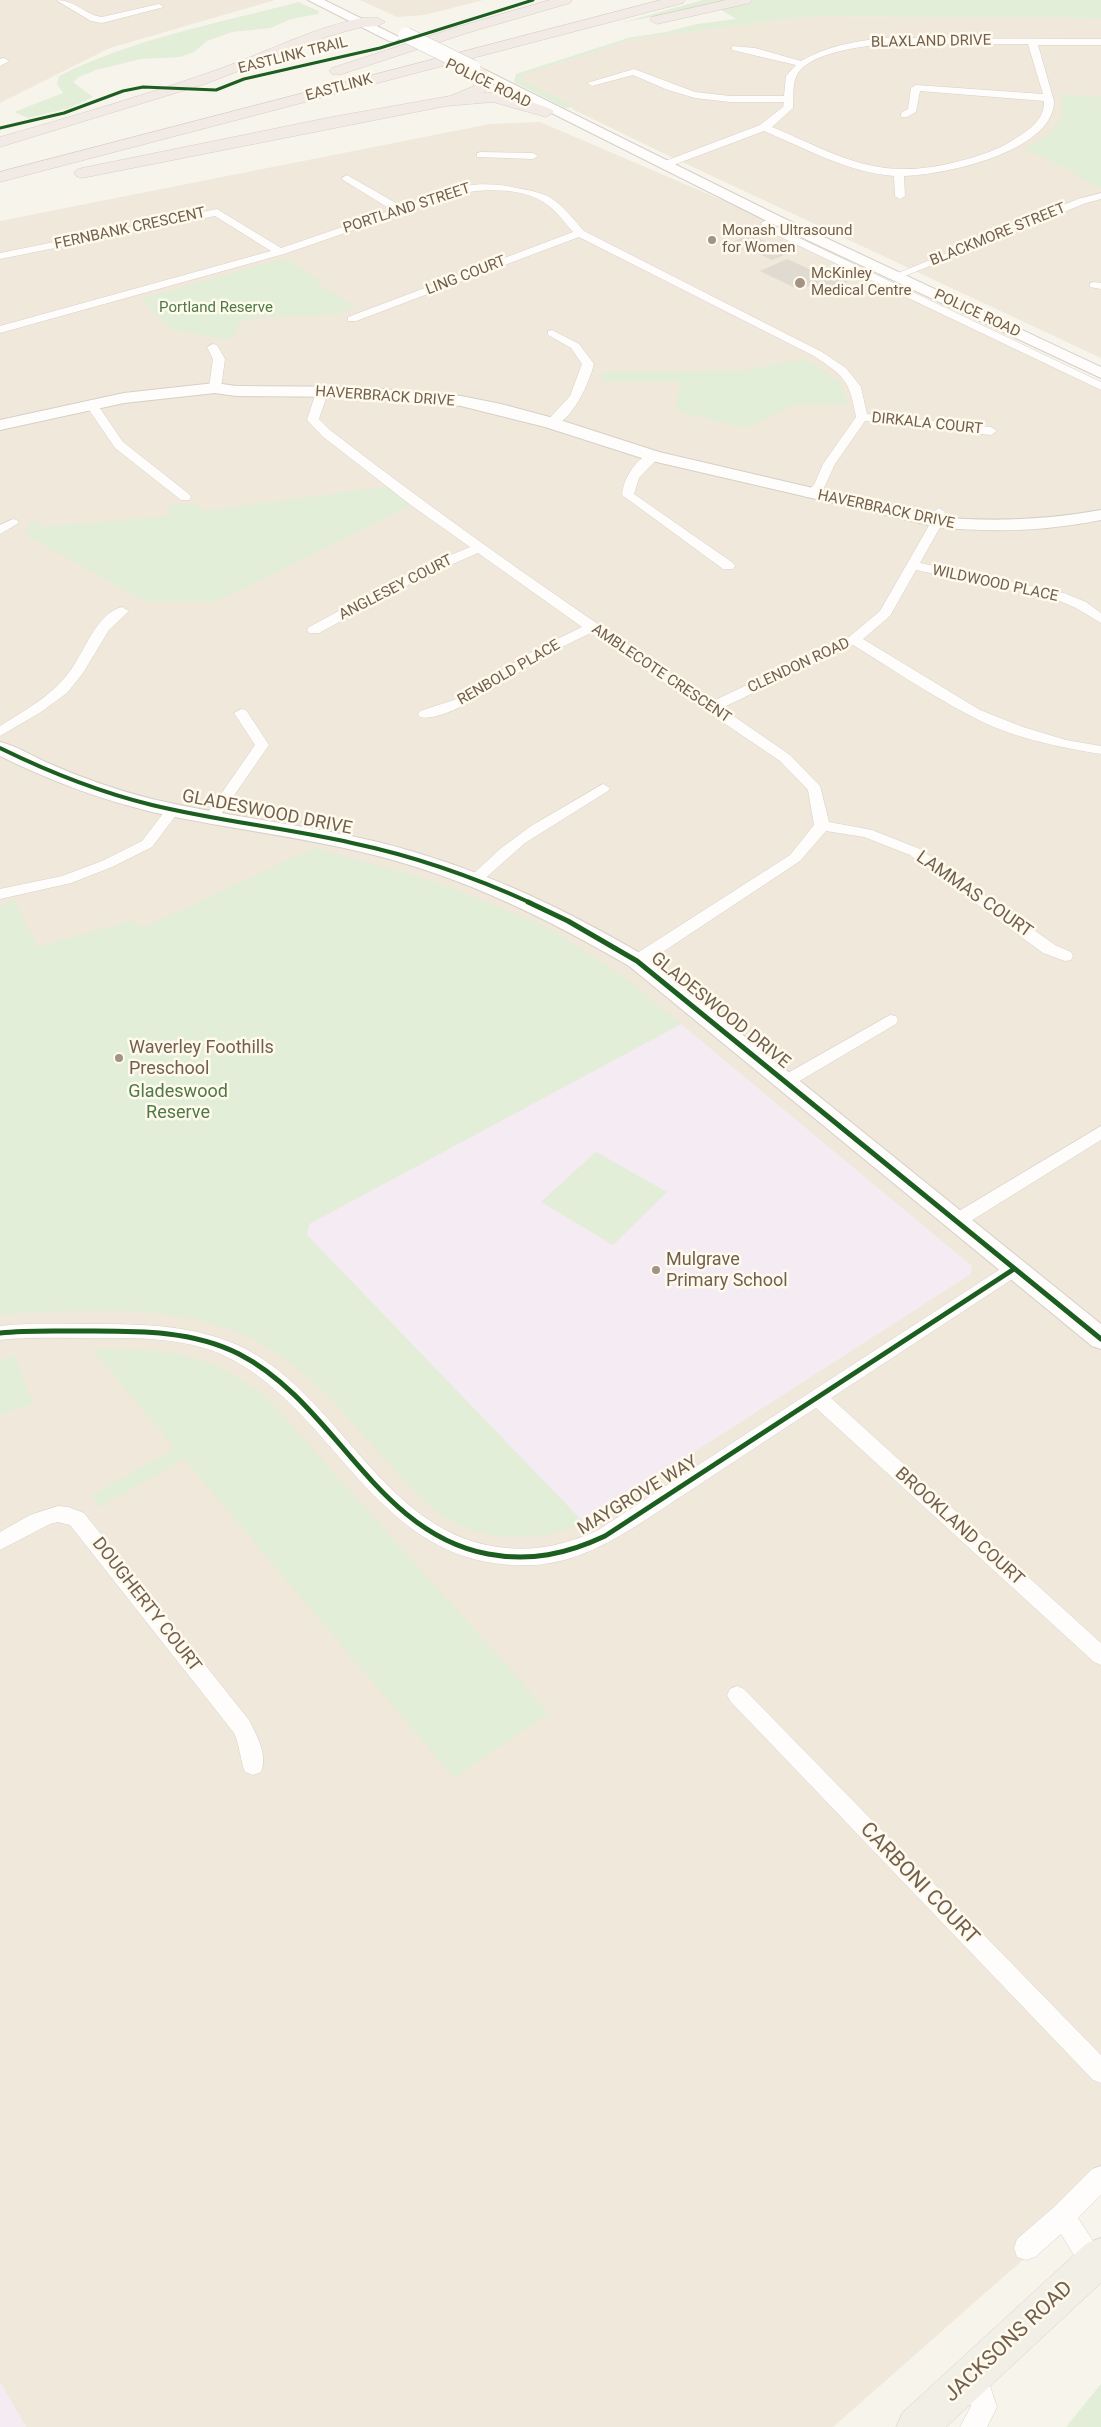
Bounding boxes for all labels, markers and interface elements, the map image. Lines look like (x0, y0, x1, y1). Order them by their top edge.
street label: BLAXLAND DRIVE (871, 32, 991, 52)
street label: EASTLINK TRAIL (236, 34, 350, 78)
street label: POLICE ROAD (442, 56, 534, 112)
street label: EASTLINK (304, 70, 374, 106)
street label: PORTLAND STREET (341, 180, 473, 238)
street label: BLACKMORE STREET (928, 200, 1068, 270)
street label: FERNBANK CRESCENT (53, 204, 207, 254)
place label: Monash Ultrasound for Women (722, 222, 852, 257)
marker: Monash Ultrasound for Women (706, 234, 718, 246)
street label: LING COURT (423, 253, 509, 299)
place label: McKinley Medical Centre (811, 265, 911, 300)
marker: McKinley Medical Centre (793, 276, 807, 290)
street label: POLICE ROAD (931, 286, 1023, 342)
park label: Portland Reserve (159, 299, 273, 317)
street label: HAVERBRACK DRIVE (315, 383, 455, 411)
street label: DIRKALA COURT (871, 409, 983, 439)
street label: HAVERBRACK DRIVE (816, 487, 956, 533)
street label: ANGLESEY COURT (336, 552, 456, 624)
street label: WILDWOOD PLACE (930, 562, 1060, 606)
street label: AMBLECOTE CRESCENT (588, 621, 734, 727)
street label: CLENDON ROAD (745, 634, 853, 698)
street label: RENBOLD PLACE (455, 636, 563, 710)
street label: GLADESWOOD DRIVE (180, 786, 354, 840)
street label: LAMMAS COURT (912, 847, 1036, 943)
street label: GLADESWOOD DRIVE (646, 948, 794, 1074)
place label: Waverley Foothills Preschool (129, 1037, 274, 1080)
marker: Waverley Foothills Preschool (113, 1052, 125, 1064)
park label: Gladeswood Reserve (128, 1081, 228, 1124)
place label: Mulgrave Primary School (666, 1249, 788, 1292)
marker: Mulgrave Primary School (650, 1264, 662, 1276)
street label: MAYGROVE WAY (574, 1452, 702, 1540)
street label: BROOKLAND COURT (890, 1463, 1028, 1591)
street label: DOUGHERTY COURT (87, 1533, 205, 1677)
street label: CARBONI COURT (854, 1818, 984, 1950)
street label: JACKSONS ROAD (940, 2276, 1078, 2408)

